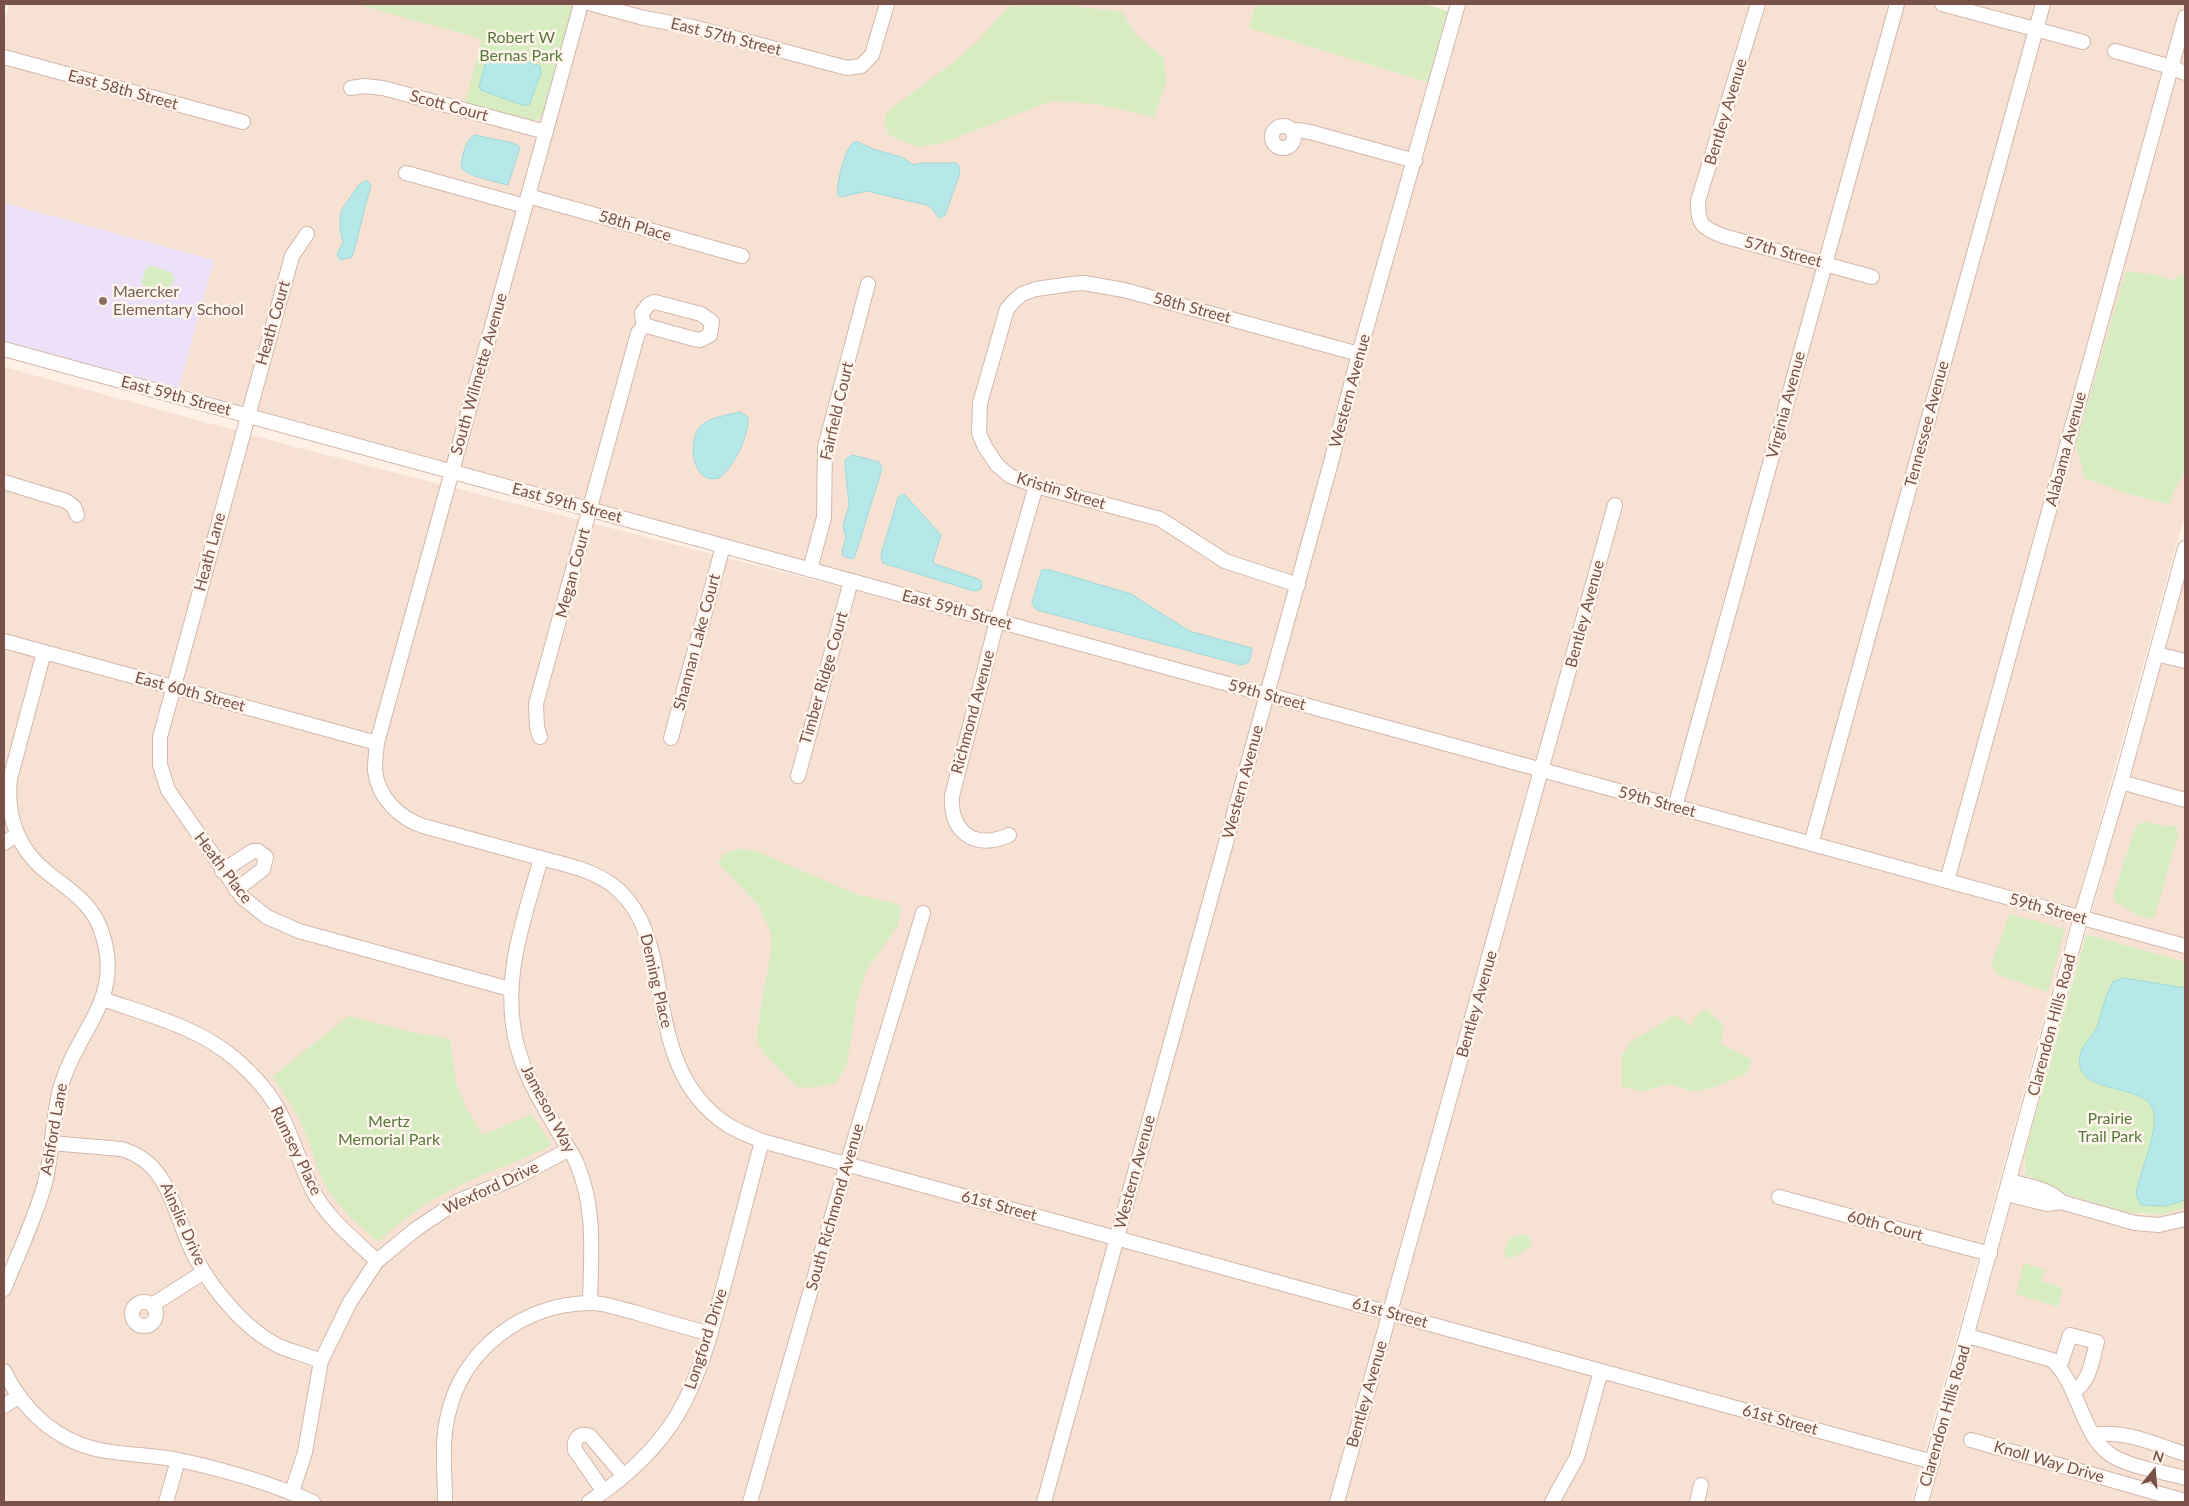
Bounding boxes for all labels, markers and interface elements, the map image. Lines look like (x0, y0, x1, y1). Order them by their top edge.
street label: East 57th Street (669, 14, 783, 60)
park label: Robert W Bernas Park (479, 28, 563, 66)
street label: Bentley Avenue (1701, 56, 1751, 168)
street label: East 58th Street (66, 66, 180, 114)
street label: Scott Court (408, 86, 490, 126)
street label: 58th Place (597, 206, 673, 246)
street label: 57th Street (1742, 232, 1824, 272)
street label: Heath Court (252, 278, 294, 368)
place label: Maercker Elementary School (113, 282, 244, 320)
street label: 58th Street (1151, 288, 1233, 328)
street label: South Wilmette Avenue (447, 291, 511, 457)
marker: Maercker Elementary School (97, 295, 109, 307)
street label: Western Avenue (1326, 332, 1374, 450)
street label: Virginia Avenue (1762, 349, 1810, 461)
street label: Tennessee Avenue (1901, 359, 1953, 489)
street label: Fairfield Court (816, 360, 858, 462)
street label: East 59th Street (119, 372, 233, 420)
street label: Alabama Avenue (2042, 390, 2090, 508)
street label: Kristin Street (1014, 468, 1108, 514)
street label: East 59th Street (510, 479, 624, 527)
street label: Heath Lane (190, 511, 230, 593)
street label: Megan Court (552, 526, 594, 620)
street label: Bentley Avenue (1561, 558, 1609, 670)
street label: Shannan Lake Court (670, 572, 724, 712)
street label: East 59th Street (900, 586, 1014, 634)
street label: Timber Ridge Court (796, 609, 852, 747)
street label: Richmond Avenue (947, 648, 999, 776)
street label: East 60th Street (133, 668, 247, 716)
street label: 59th Street (1226, 675, 1308, 715)
street label: Western Avenue (1219, 723, 1267, 841)
street label: 59th Street (1616, 782, 1698, 822)
street label: Heath Place (190, 829, 256, 907)
street label: 59th Street (2007, 889, 2089, 929)
street label: Deming Place (636, 932, 676, 1030)
street label: Bentley Avenue (1453, 948, 1501, 1060)
street label: Clarendon Hills Road (2024, 952, 2080, 1098)
street label: Jameson Way (517, 1062, 579, 1156)
street label: Ashford Lane (36, 1081, 72, 1177)
street label: Rumsey Place (266, 1103, 326, 1199)
park label: Prairie Trail Park (2078, 1109, 2142, 1147)
park label: Mertz Memorial Park (338, 1112, 440, 1150)
street label: Western Avenue (1111, 1113, 1159, 1231)
street label: South Richmond Avenue (802, 1121, 868, 1293)
street label: Wexford Drive (440, 1158, 542, 1218)
street label: Ainslie Drive (156, 1180, 210, 1268)
street label: 61st Street (959, 1187, 1039, 1225)
street label: 60th Court (1845, 1207, 1925, 1245)
street label: Longford Drive (681, 1286, 731, 1392)
street label: 61st Street (1350, 1294, 1430, 1332)
street label: Bentley Avenue (1343, 1338, 1391, 1450)
street label: Clarendon Hills Road (1916, 1343, 1974, 1489)
street label: 61st Street (1740, 1401, 1820, 1439)
street label: Knoll Way Drive (1991, 1437, 2107, 1487)
north arrow (2129, 1446, 2179, 1496)
text: N (2151, 1446, 2166, 1466)

